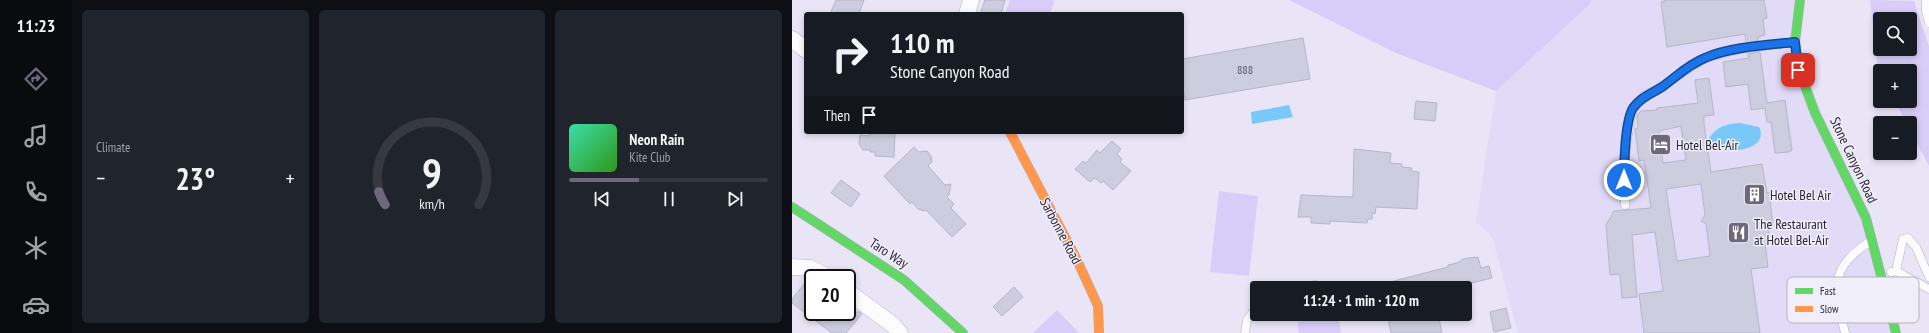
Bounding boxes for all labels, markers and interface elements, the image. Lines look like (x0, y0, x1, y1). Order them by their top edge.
map controls (1873, 12, 1917, 160)
button: search (1873, 12, 1917, 56)
text: 11:23 (17, 14, 55, 37)
text: 110 m (890, 24, 954, 61)
icon: right (824, 28, 876, 80)
pin (1781, 53, 1815, 87)
icon: arrive (1787, 59, 1809, 81)
text: Stone Canyon Road (890, 60, 1010, 83)
house number: 888 (1237, 62, 1253, 77)
button: + (1873, 64, 1917, 108)
icon: directions (22, 65, 50, 93)
icon: arrive (858, 104, 880, 126)
text: Then (824, 106, 850, 125)
street label: Stone Canyon Road (1826, 114, 1882, 206)
button: − (1873, 116, 1917, 160)
icon: music (22, 122, 50, 150)
text: Neon Rain (629, 130, 684, 149)
hotel icon: Hotel Bel-Air (1647, 132, 1673, 158)
place label: Hotel Bel-Air (1676, 136, 1739, 154)
text: Climate (96, 139, 130, 156)
text: 9 (422, 145, 442, 198)
text: Kite Club (629, 149, 670, 166)
text: 23° (176, 159, 215, 198)
position arrow (1603, 159, 1645, 201)
text: − (96, 164, 105, 192)
text: + (286, 164, 295, 192)
icon: phone (22, 178, 50, 206)
building icon: Hotel Bel Air (1742, 182, 1768, 208)
place label: Hotel Bel Air (1770, 186, 1831, 204)
icon: previous (591, 188, 613, 210)
icon: pause (658, 188, 680, 210)
icon: next (724, 188, 746, 210)
text: km/h (419, 193, 445, 212)
street label: Sarbonne Road (1036, 195, 1086, 267)
place label: The Restaurant at Hotel Bel-Air (1754, 215, 1829, 249)
restaurant icon: The Restaurant at Hotel Bel-Air (1725, 219, 1751, 245)
icon: climate (22, 234, 50, 262)
street label: Taro Way (866, 234, 913, 273)
speed limit sign: 20 (804, 269, 856, 321)
legend (1787, 277, 1919, 323)
text: Fast (1820, 284, 1836, 298)
icon: car (22, 291, 50, 319)
text: 11:24 · 1 min · 120 m (1303, 291, 1419, 310)
text: Slow (1820, 302, 1839, 316)

